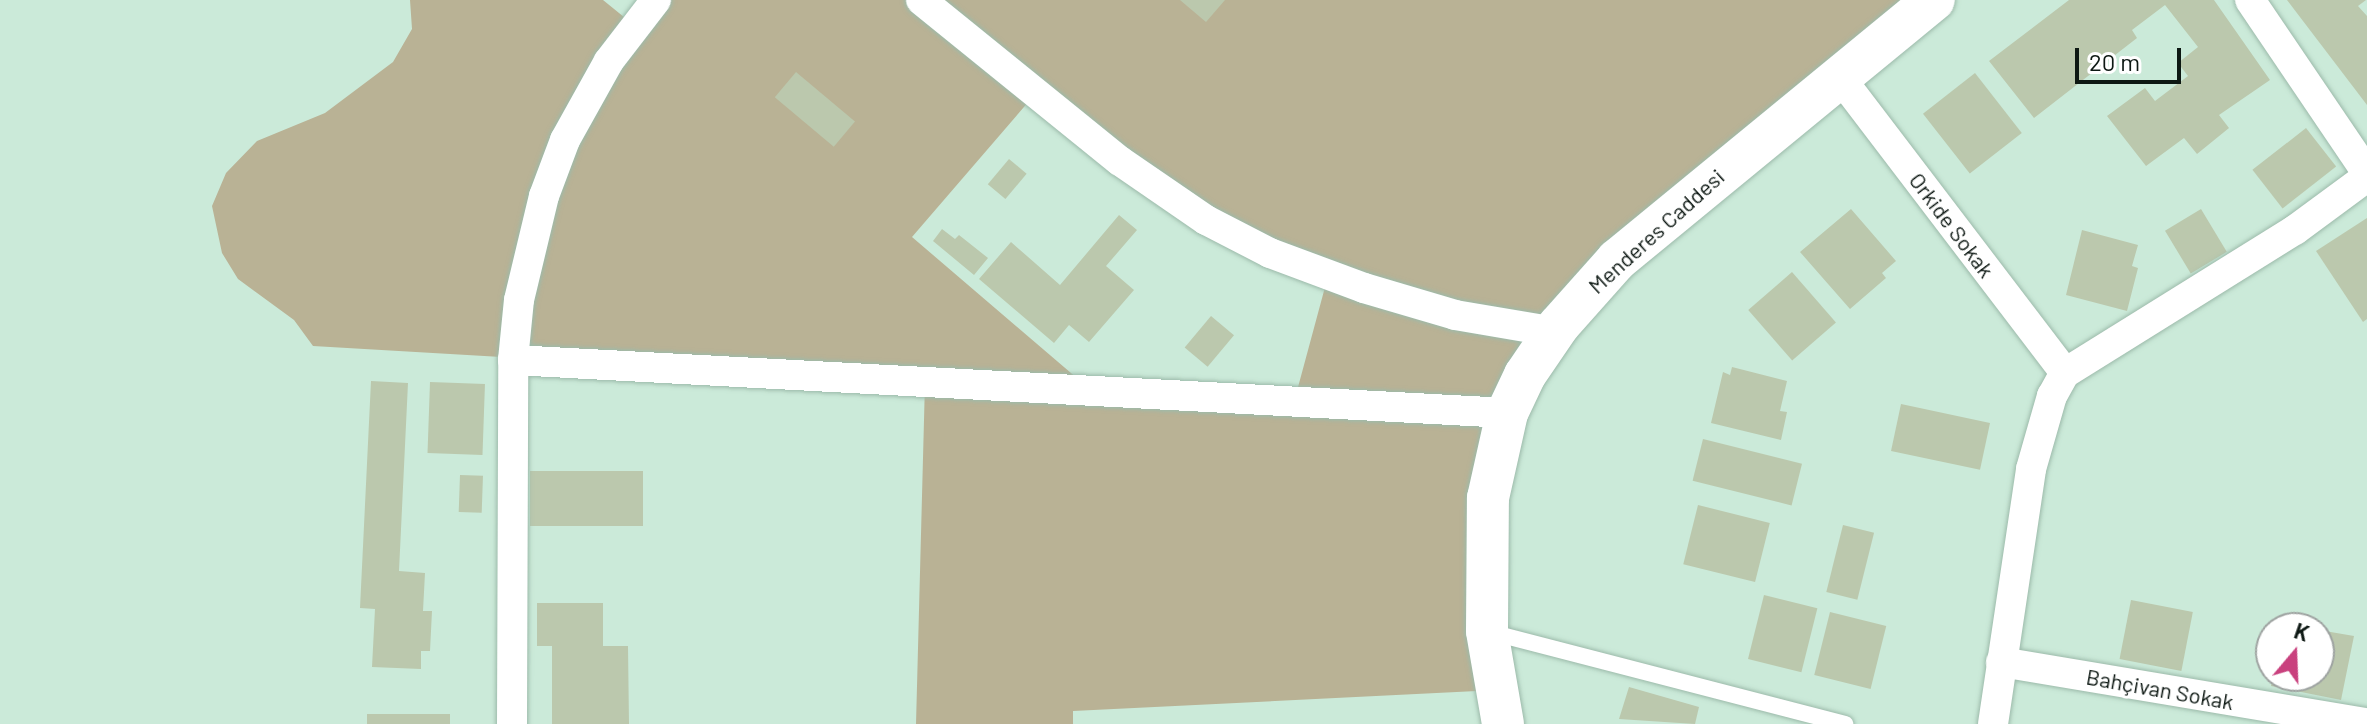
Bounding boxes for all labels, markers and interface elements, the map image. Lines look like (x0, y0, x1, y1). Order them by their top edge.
scale bar (2079, 32, 2185, 82)
text: 20 m (2089, 47, 2140, 76)
street label: Menderes Caddesi (1583, 163, 1729, 299)
street label: Orkide Sokak (1904, 167, 2000, 283)
north arrow (2255, 612, 2335, 692)
text: K (2291, 617, 2313, 646)
street label: Bahçivan Sokak (2084, 663, 2236, 715)

